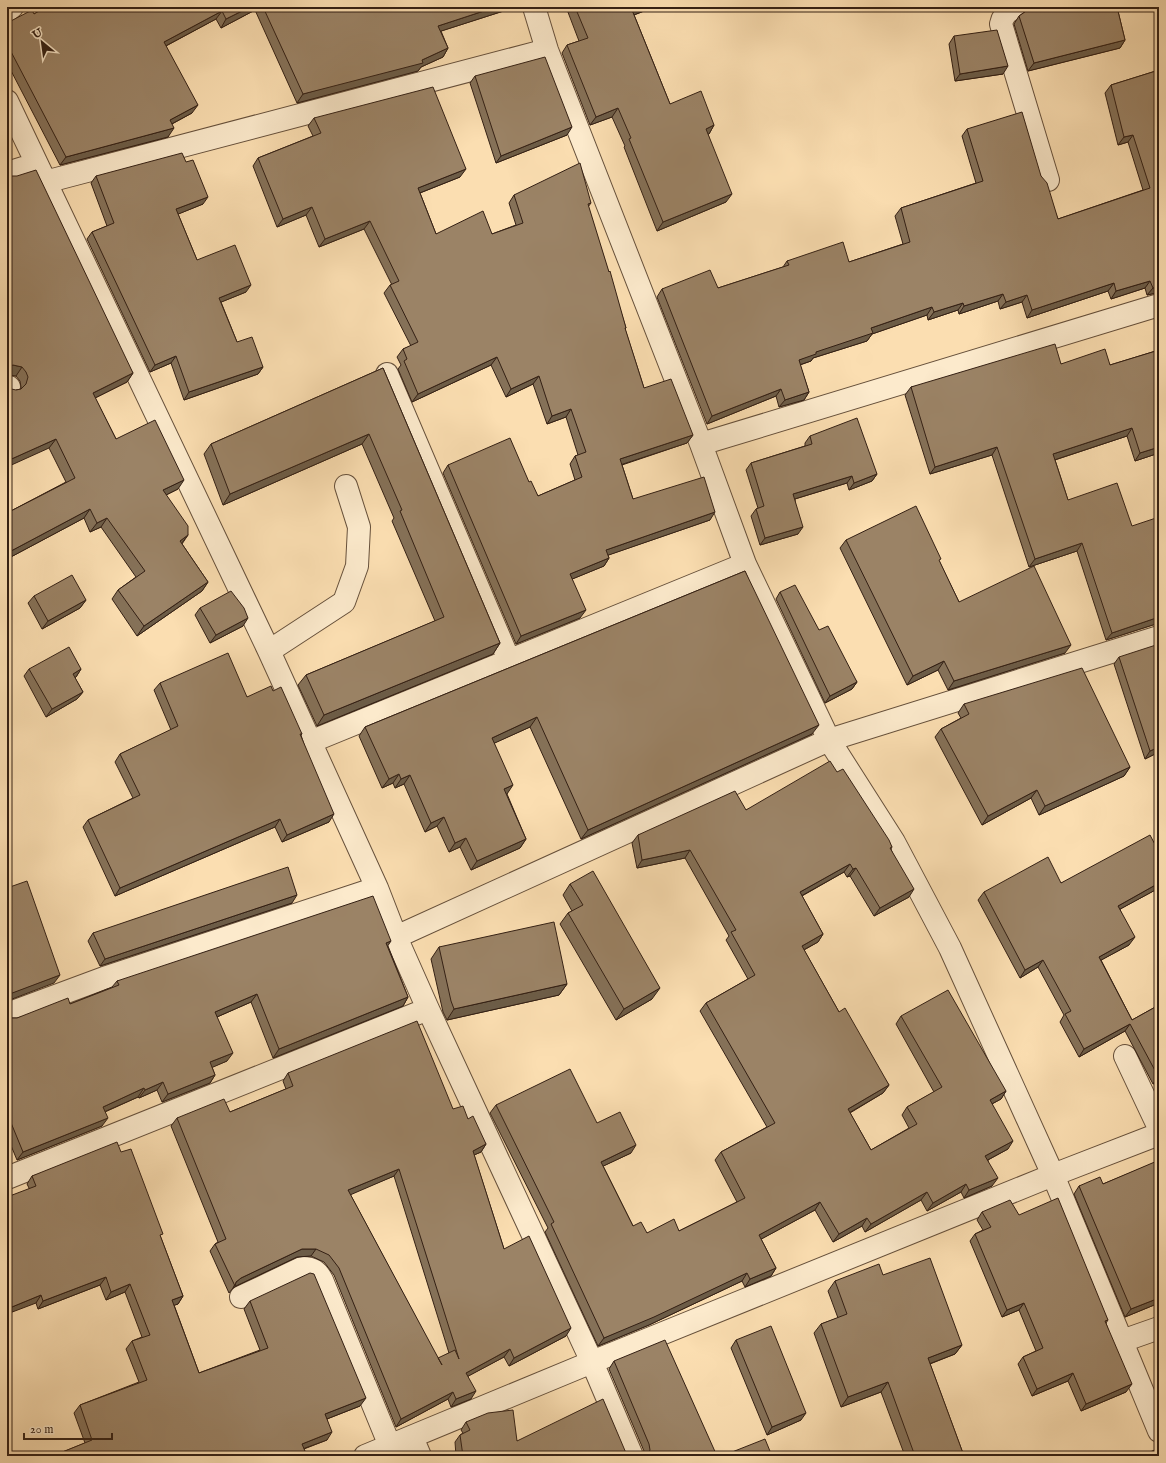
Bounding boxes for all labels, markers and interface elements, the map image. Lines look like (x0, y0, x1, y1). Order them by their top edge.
north arrow (22, 22, 62, 62)
text: U (29, 25, 46, 43)
scale bar (24, 1415, 112, 1441)
text: 20 m (30, 1422, 53, 1437)

